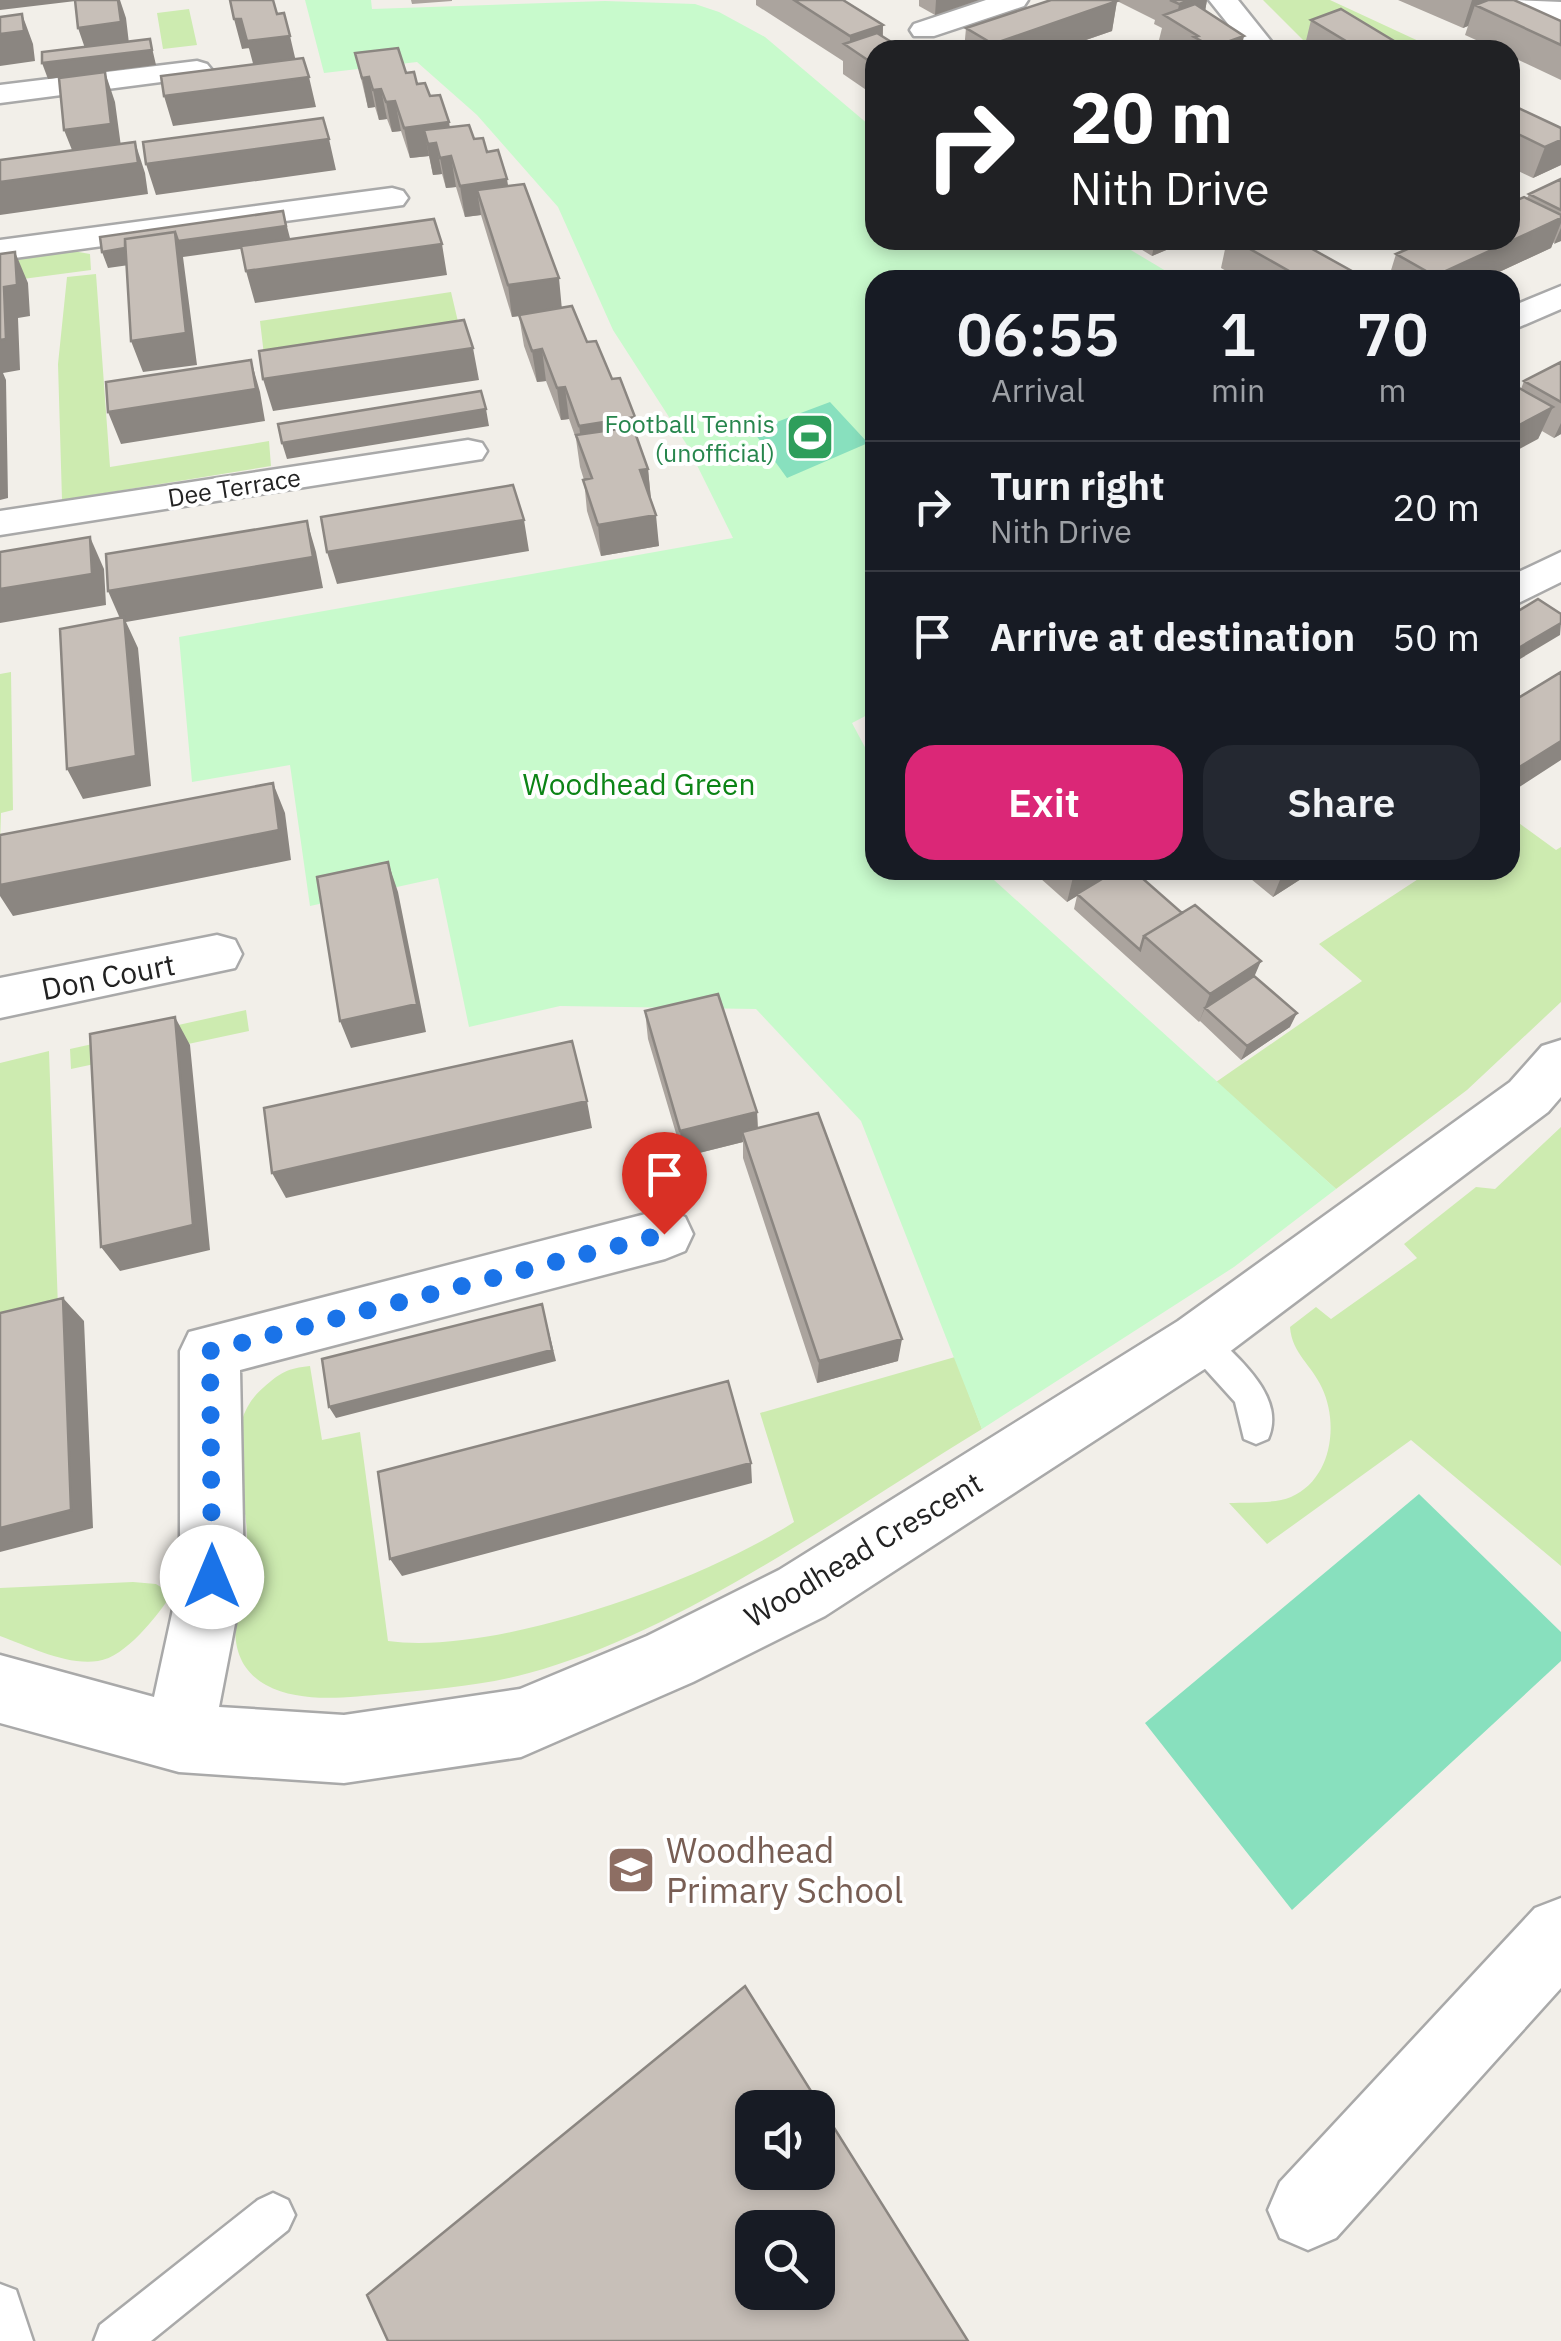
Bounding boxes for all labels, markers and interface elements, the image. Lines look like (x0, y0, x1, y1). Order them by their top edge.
text: 20 m (1070, 71, 1233, 162)
icon: right (905, 80, 1035, 210)
text: Nith Drive (1070, 159, 1270, 217)
text: 06:55 (956, 294, 1120, 373)
text: 1 (1220, 294, 1256, 373)
text: 70 (1357, 294, 1429, 373)
text: Arrival (991, 369, 1085, 411)
text: min (1211, 369, 1265, 411)
text: m (1379, 369, 1407, 411)
place label: Football Tennis (unofficial) (604, 407, 775, 469)
sports icon: Football Tennis (unofficial) (784, 411, 836, 463)
street label: Dee Terrace (165, 460, 303, 514)
text: Turn right (990, 461, 1165, 510)
icon: right (905, 479, 960, 534)
text: 20 m (1392, 482, 1480, 531)
text: Nith Drive (990, 510, 1132, 552)
icon: arrive (905, 609, 960, 664)
text: Arrive at destination (990, 612, 1355, 661)
text: 50 m (1392, 612, 1480, 661)
button: Exit (905, 745, 1183, 860)
button: Share (1203, 745, 1480, 860)
park label: Woodhead Green (523, 764, 755, 803)
street label: Don Court (38, 944, 178, 1008)
pin (622, 1132, 707, 1235)
icon: arrive (637, 1147, 692, 1202)
street label: Woodhead Crescent (737, 1463, 989, 1635)
position arrow (160, 1525, 264, 1629)
place label: Woodhead Primary School (666, 1827, 903, 1913)
school or university icon: Woodhead Primary School (605, 1844, 657, 1896)
map controls (735, 2090, 835, 2310)
button: sound (735, 2090, 835, 2190)
button: search (735, 2210, 835, 2310)

